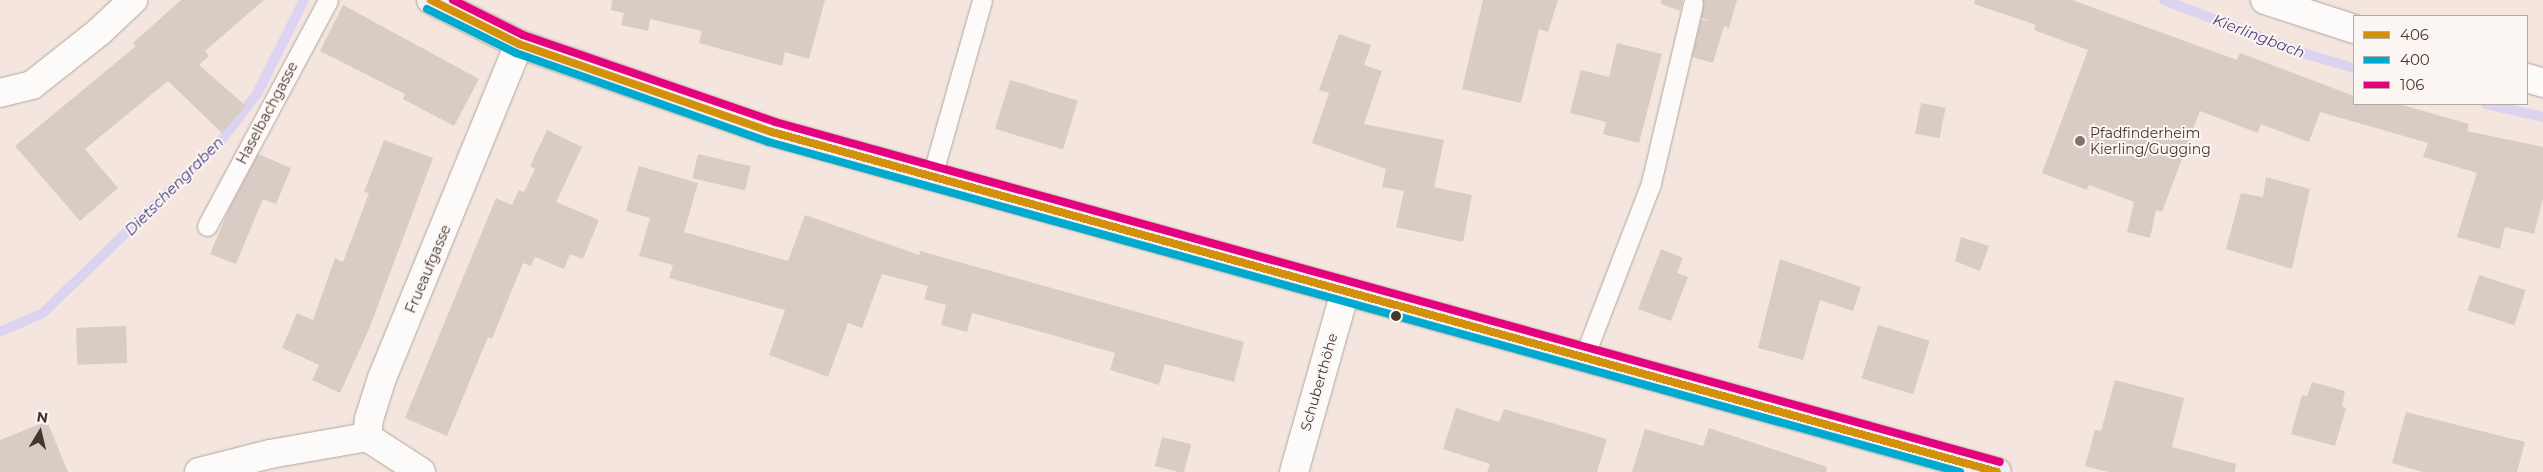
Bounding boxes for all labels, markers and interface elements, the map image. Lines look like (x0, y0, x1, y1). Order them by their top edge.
water label: Kierlingbach (2211, 10, 2307, 62)
legend (2353, 15, 2528, 105)
text: 406 (2400, 25, 2429, 44)
text: 400 (2400, 50, 2430, 69)
street label: Haselbachgasse (233, 59, 301, 167)
text: 106 (2400, 75, 2424, 94)
place label: Pfadfinderheim Kierling/Gugging (2090, 125, 2211, 158)
water label: Dietschengraben (121, 133, 227, 239)
marker: Pfadfinderheim Kierling/Gugging (2074, 135, 2086, 147)
street label: Frueaufgasse (402, 222, 454, 316)
unlabelled marker (1391, 311, 1401, 321)
street label: Schuberthöhe (1297, 331, 1341, 433)
north arrow (15, 407, 65, 457)
text: N (35, 407, 49, 427)

